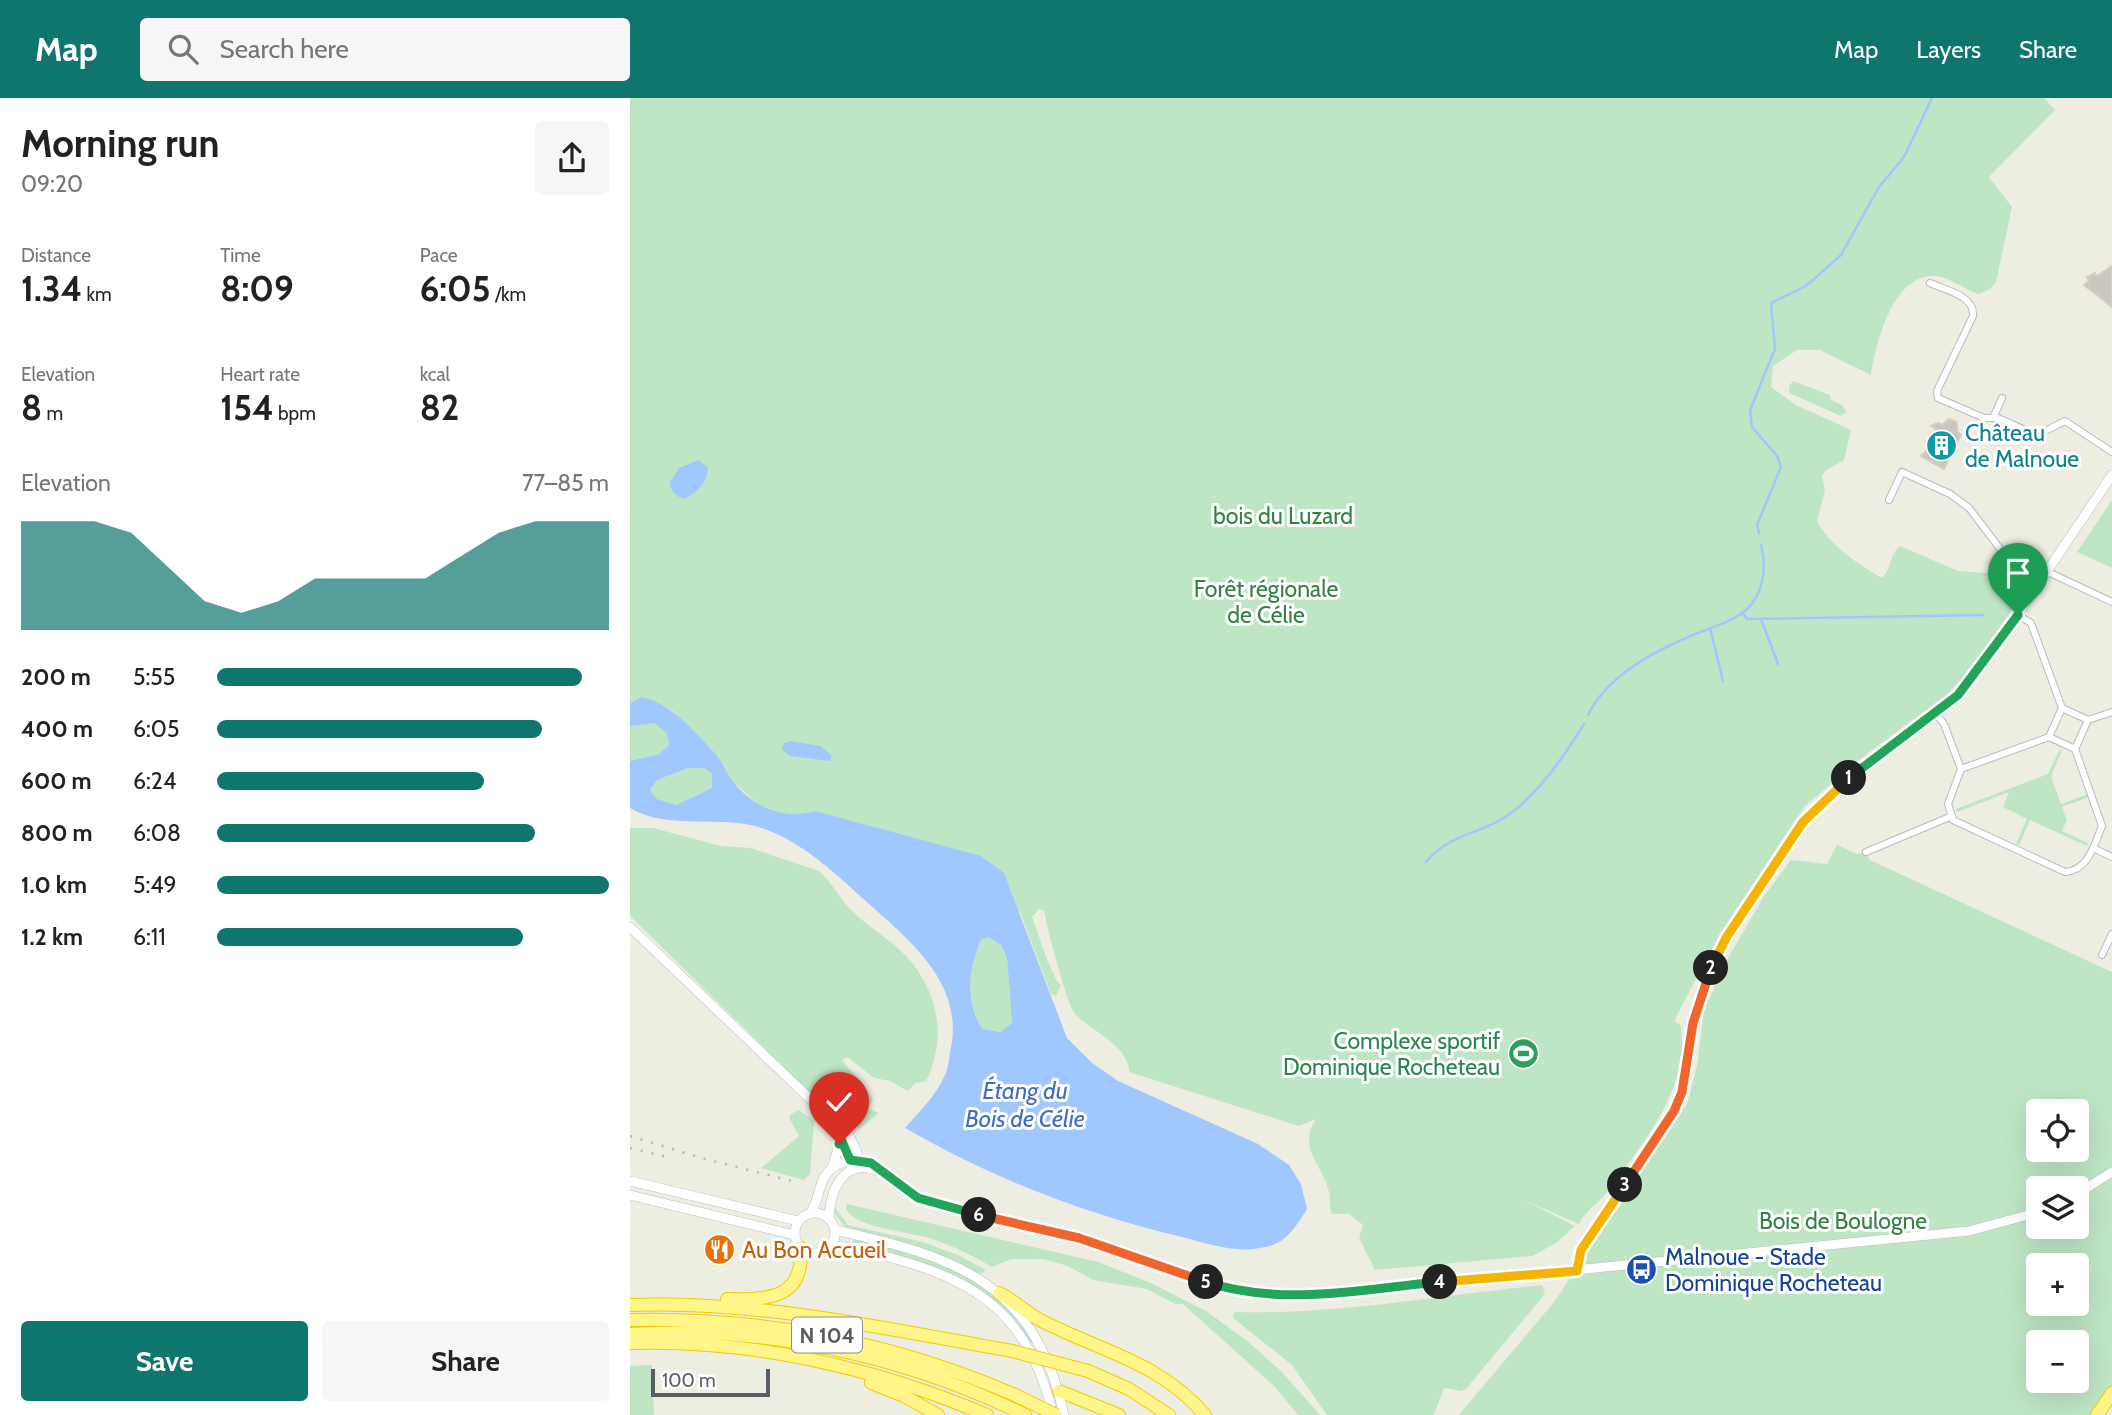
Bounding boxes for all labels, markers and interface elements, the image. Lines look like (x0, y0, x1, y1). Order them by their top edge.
search box (140, 18, 630, 81)
text: Map (35, 29, 98, 69)
icon: search (164, 30, 202, 68)
text: Search here (220, 33, 349, 65)
text: Map (1834, 35, 1878, 64)
text: Layers (1916, 35, 1981, 64)
text: Share (2019, 35, 2077, 64)
text: Morning run (21, 120, 220, 167)
button: share (535, 121, 609, 195)
text: 09:20 (21, 170, 83, 198)
text: Distance (21, 244, 91, 267)
text: Time (220, 244, 261, 267)
text: Pace (420, 244, 458, 267)
text: 1.34 (21, 267, 82, 310)
text: 8:09 (220, 267, 294, 310)
text: 6:05 (420, 267, 491, 310)
text: km (82, 283, 112, 306)
text: /km (491, 283, 526, 306)
text: Elevation (21, 363, 95, 386)
text: Heart rate (220, 363, 300, 386)
text: kcal (420, 363, 450, 386)
text: 8 (21, 386, 42, 429)
text: 154 (220, 386, 274, 429)
text: 82 (420, 386, 459, 429)
text: m (42, 402, 63, 425)
text: bpm (274, 402, 316, 425)
place label: Château de Malnoue (1965, 419, 2079, 473)
building icon: Château de Malnoue (1925, 429, 1959, 463)
text: Elevation (21, 469, 111, 497)
text: 77–85 m (522, 469, 609, 497)
park label: bois du Luzard (1213, 502, 1353, 530)
pin (1988, 543, 2048, 615)
icon: arrive (1999, 554, 2037, 592)
park label: Forêt régionale de Célie (1194, 575, 1338, 629)
text: 200 m (21, 663, 91, 691)
text: 5:55 (133, 663, 175, 691)
text: 400 m (21, 715, 93, 743)
text: 6:05 (133, 715, 179, 743)
pin: 1 (1832, 760, 1866, 796)
text: 1 (1845, 766, 1852, 789)
text: 600 m (21, 767, 92, 795)
text: 6:24 (133, 767, 176, 795)
text: 800 m (21, 819, 93, 847)
text: 6:08 (133, 819, 181, 847)
text: 1.0 km (21, 871, 87, 899)
text: 5:49 (133, 871, 177, 899)
text: 1.2 km (21, 923, 83, 951)
text: 6:11 (133, 923, 166, 951)
pin: 2 (1694, 950, 1728, 986)
text: 2 (1705, 956, 1716, 979)
place label: Complexe sportif Dominique Rocheteau (1283, 1027, 1500, 1081)
sports icon: Complexe sportif Dominique Rocheteau (1506, 1037, 1540, 1071)
pin (809, 1072, 869, 1144)
water label: Étang du Bois de Célie (965, 1075, 1085, 1133)
icon: check (820, 1083, 858, 1121)
map controls (2026, 1099, 2089, 1393)
button: locate (2026, 1099, 2089, 1162)
pin: 3 (1608, 1168, 1642, 1202)
text: 3 (1619, 1173, 1630, 1196)
button: layers (2026, 1176, 2089, 1239)
pin: 6 (962, 1198, 996, 1232)
text: 6 (973, 1203, 984, 1226)
park label: Bois de Boulogne (1759, 1207, 1927, 1235)
restaurant icon: Au Bon Accueil (702, 1233, 736, 1267)
place label: Au Bon Accueil (742, 1236, 887, 1264)
place label: Malnoue - Stade Dominique Rocheteau (1665, 1243, 1882, 1297)
bus stop icon: Malnoue - Stade Dominique Rocheteau (1625, 1253, 1659, 1287)
button: + (2026, 1253, 2089, 1316)
pin: 5 (1188, 1264, 1224, 1300)
pin: 4 (1422, 1264, 1458, 1300)
text: 5 (1200, 1270, 1211, 1293)
text: 4 (1434, 1270, 1445, 1293)
road number: N 104 (792, 1318, 862, 1352)
button: Save (21, 1321, 308, 1401)
button: Share (322, 1321, 609, 1401)
button: − (2026, 1330, 2089, 1393)
scale bar (651, 1366, 770, 1398)
text: 100 m (662, 1369, 716, 1392)

